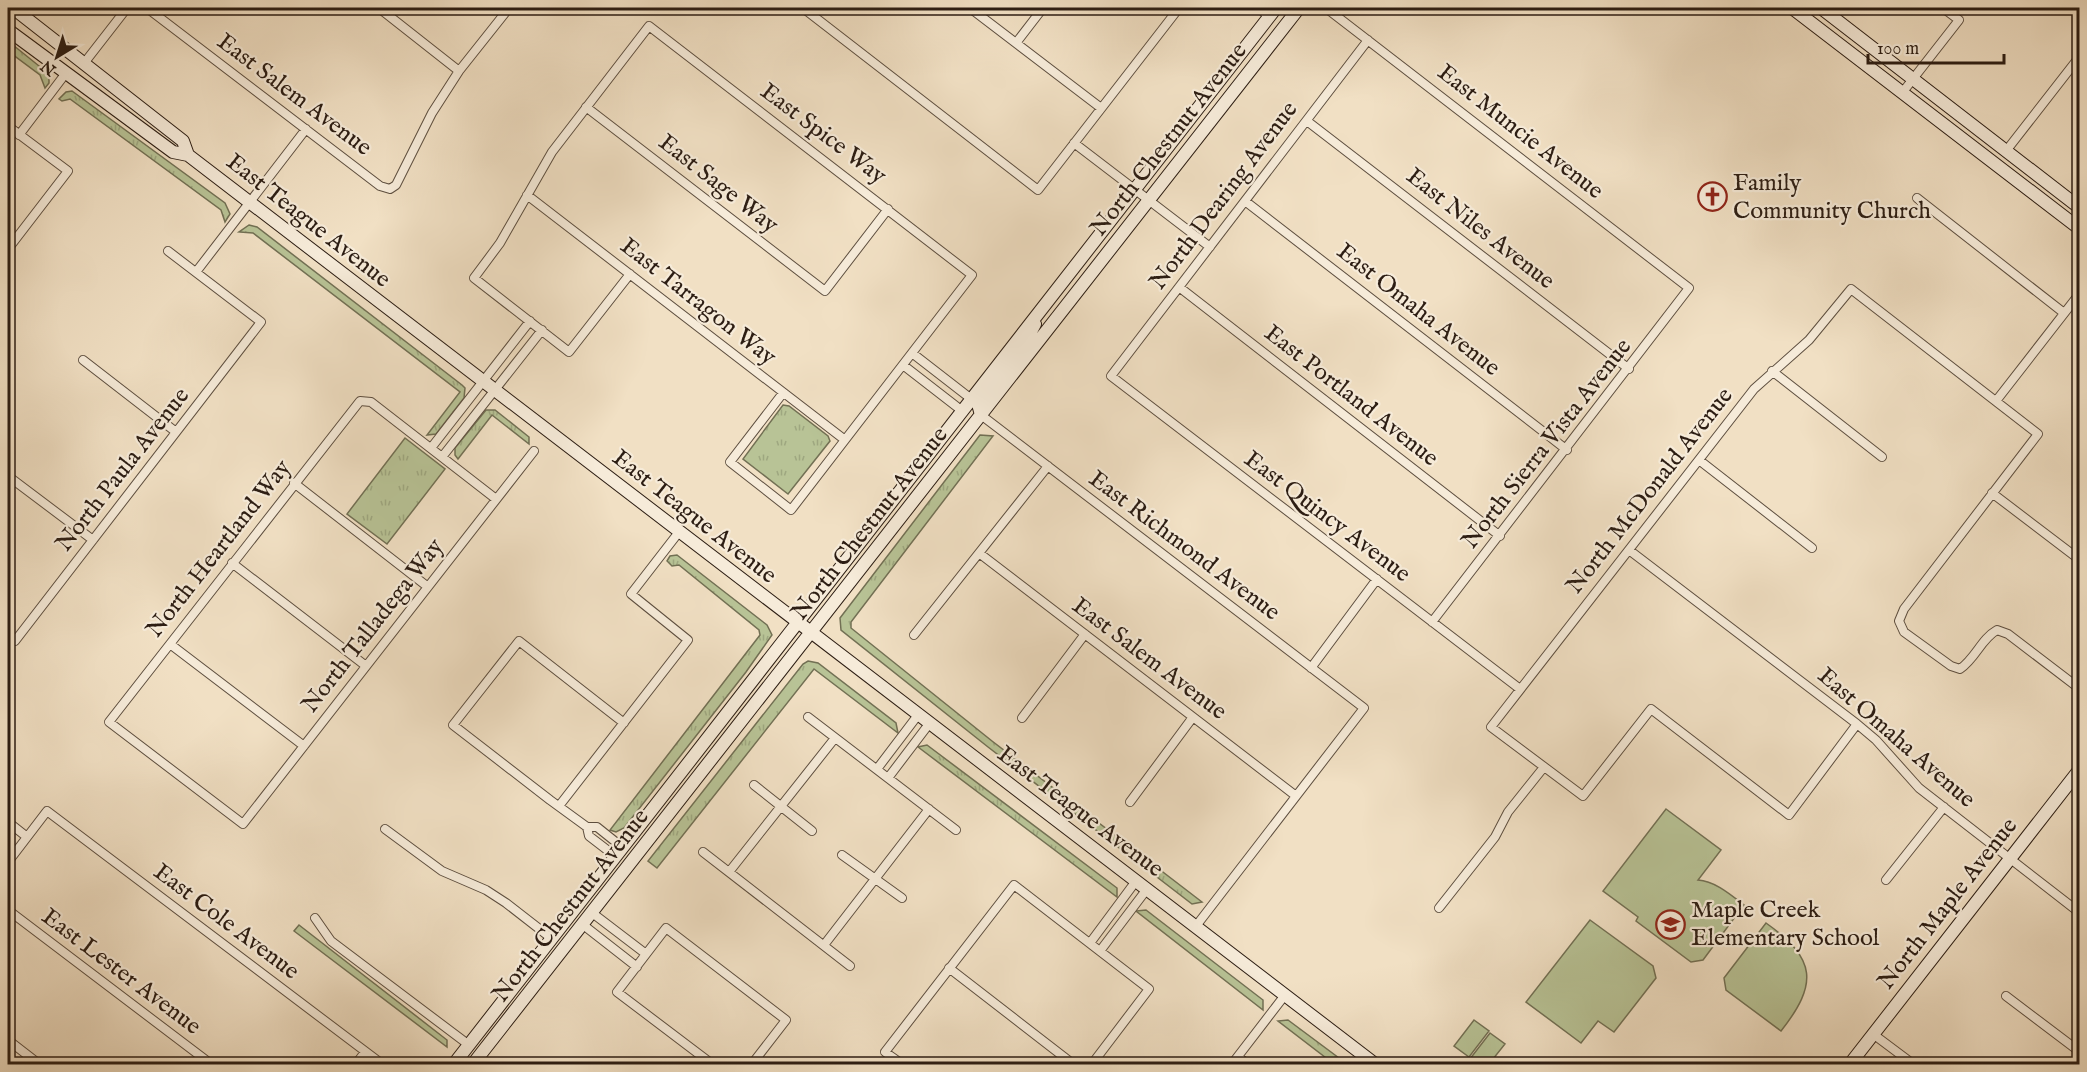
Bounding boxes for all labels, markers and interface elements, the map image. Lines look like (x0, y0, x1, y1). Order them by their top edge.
north arrow (27, 27, 87, 87)
street label: East Salem Avenue (210, 27, 378, 163)
scale bar (1868, 27, 2004, 65)
street label: North Chestnut Avenue (1084, 37, 1254, 243)
text: 100 m (1877, 38, 1919, 61)
text: N (37, 55, 61, 80)
street label: East Muncie Avenue (1431, 57, 1609, 207)
street label: East Spice Way (754, 76, 893, 192)
street label: North Dearing Avenue (1143, 96, 1305, 296)
street label: East Sage Way (652, 127, 785, 241)
street label: East Teague Avenue (219, 147, 397, 295)
street label: East Niles Avenue (1399, 161, 1561, 297)
place label: Family Community Church (1733, 168, 1931, 227)
church icon: Family Community Church (1696, 181, 1728, 213)
street label: East Tarragon Way (614, 231, 783, 373)
street label: East Omaha Avenue (1330, 236, 1506, 384)
street label: East Portland Avenue (1257, 318, 1445, 474)
street label: North Sierra Vista Avenue (1455, 333, 1639, 555)
street label: North McDonald Avenue (1560, 381, 1740, 601)
street label: North Paula Avenue (49, 382, 197, 558)
street label: North Chestnut Avenue (785, 421, 955, 627)
street label: East Teague Avenue (605, 443, 783, 591)
street label: East Quincy Avenue (1237, 444, 1417, 590)
street label: North Heartland Way (140, 453, 298, 644)
street label: East Richmond Avenue (1082, 464, 1286, 628)
street label: North Talladega Way (295, 532, 451, 720)
street label: East Salem Avenue (1065, 591, 1233, 727)
street label: East Omaha Avenue (1811, 661, 1981, 815)
street label: East Teague Avenue (991, 739, 1169, 885)
street label: North Chestnut Avenue (486, 803, 656, 1009)
street label: North Maple Avenue (1871, 812, 2025, 996)
street label: East Cole Avenue (147, 857, 305, 987)
place label: Maple Creek Elementary School (1691, 895, 1880, 954)
street label: East Lester Avenue (35, 902, 207, 1042)
school or university icon: Maple Creek Elementary School (1654, 908, 1686, 940)

